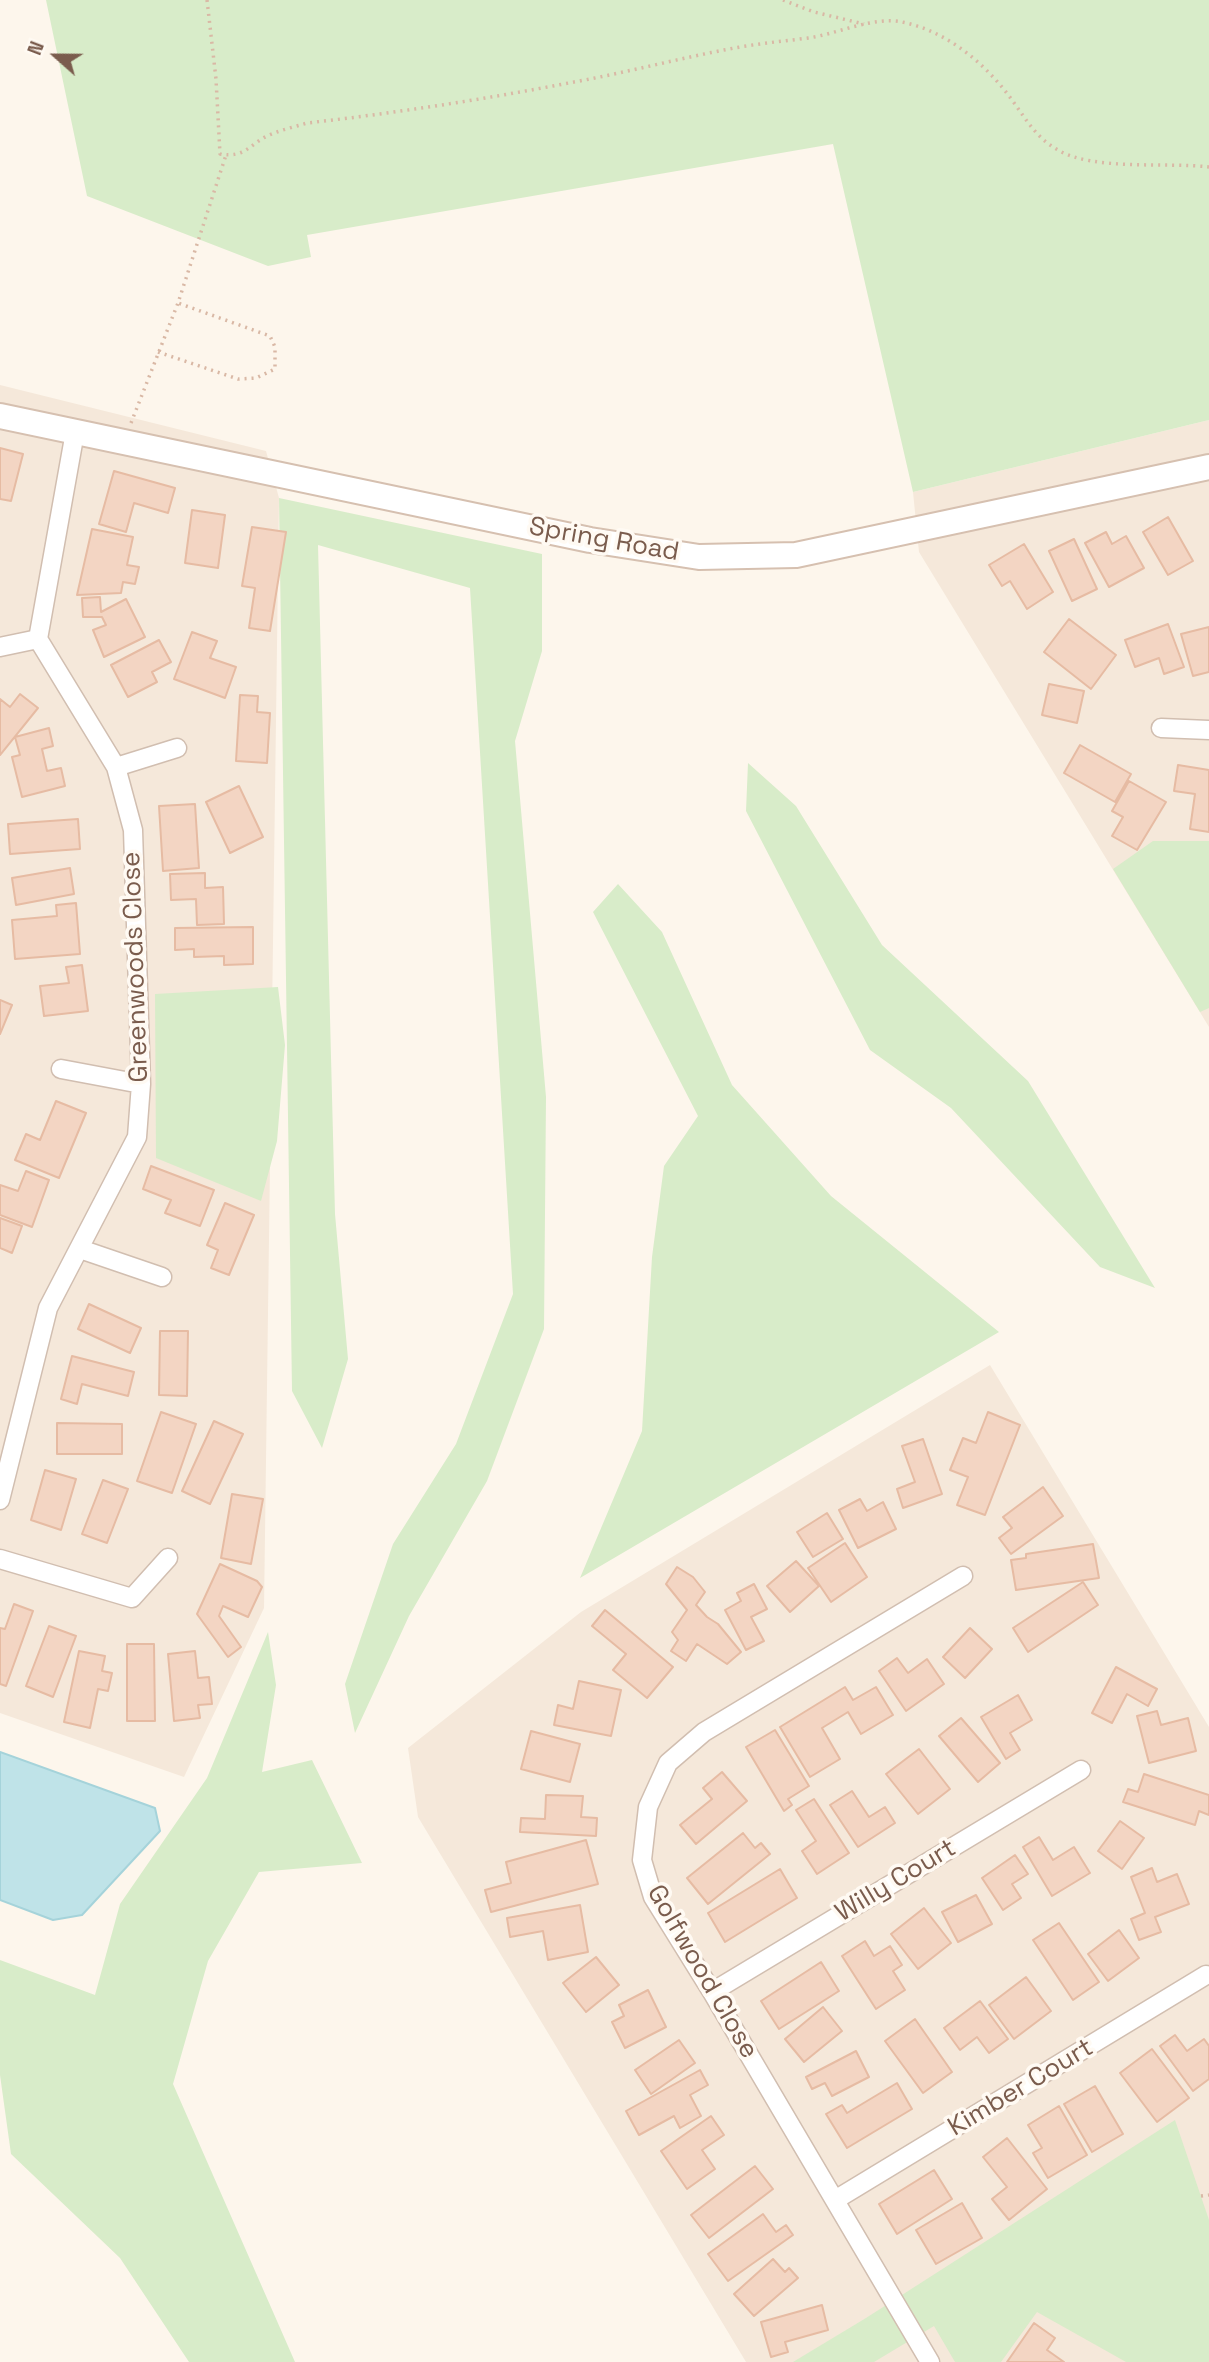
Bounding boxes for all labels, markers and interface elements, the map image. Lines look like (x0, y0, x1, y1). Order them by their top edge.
north arrow (21, 21, 91, 91)
text: N (22, 38, 50, 59)
street label: Spring Road (526, 511, 682, 569)
street label: Greenwoods Close (116, 851, 156, 1083)
street label: Willy Court (830, 1833, 962, 1929)
street label: Golfwood Close (640, 1880, 764, 2064)
street label: Kimber Court (943, 2032, 1099, 2144)

